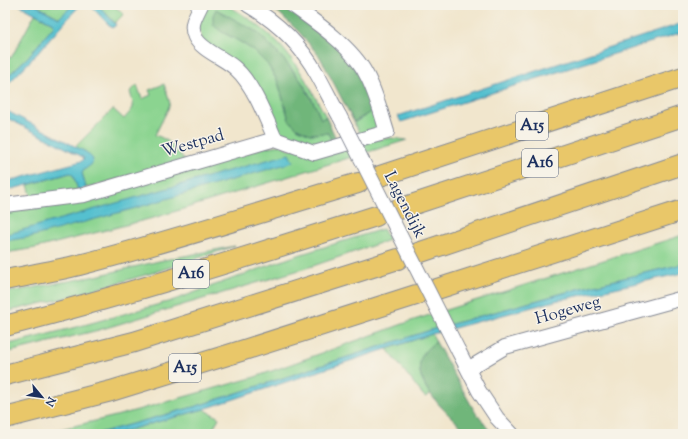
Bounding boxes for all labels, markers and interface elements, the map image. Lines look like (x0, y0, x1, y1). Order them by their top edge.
road number: A15 (516, 112, 548, 140)
street label: Westpad (159, 123, 228, 164)
road number: A16 (522, 149, 558, 177)
street label: Lagendijk (377, 167, 431, 243)
road number: A16 (173, 260, 209, 288)
street label: Hogeweg (532, 290, 604, 332)
road number: A15 (169, 354, 201, 382)
north arrow (22, 377, 62, 417)
text: N (41, 393, 59, 409)

